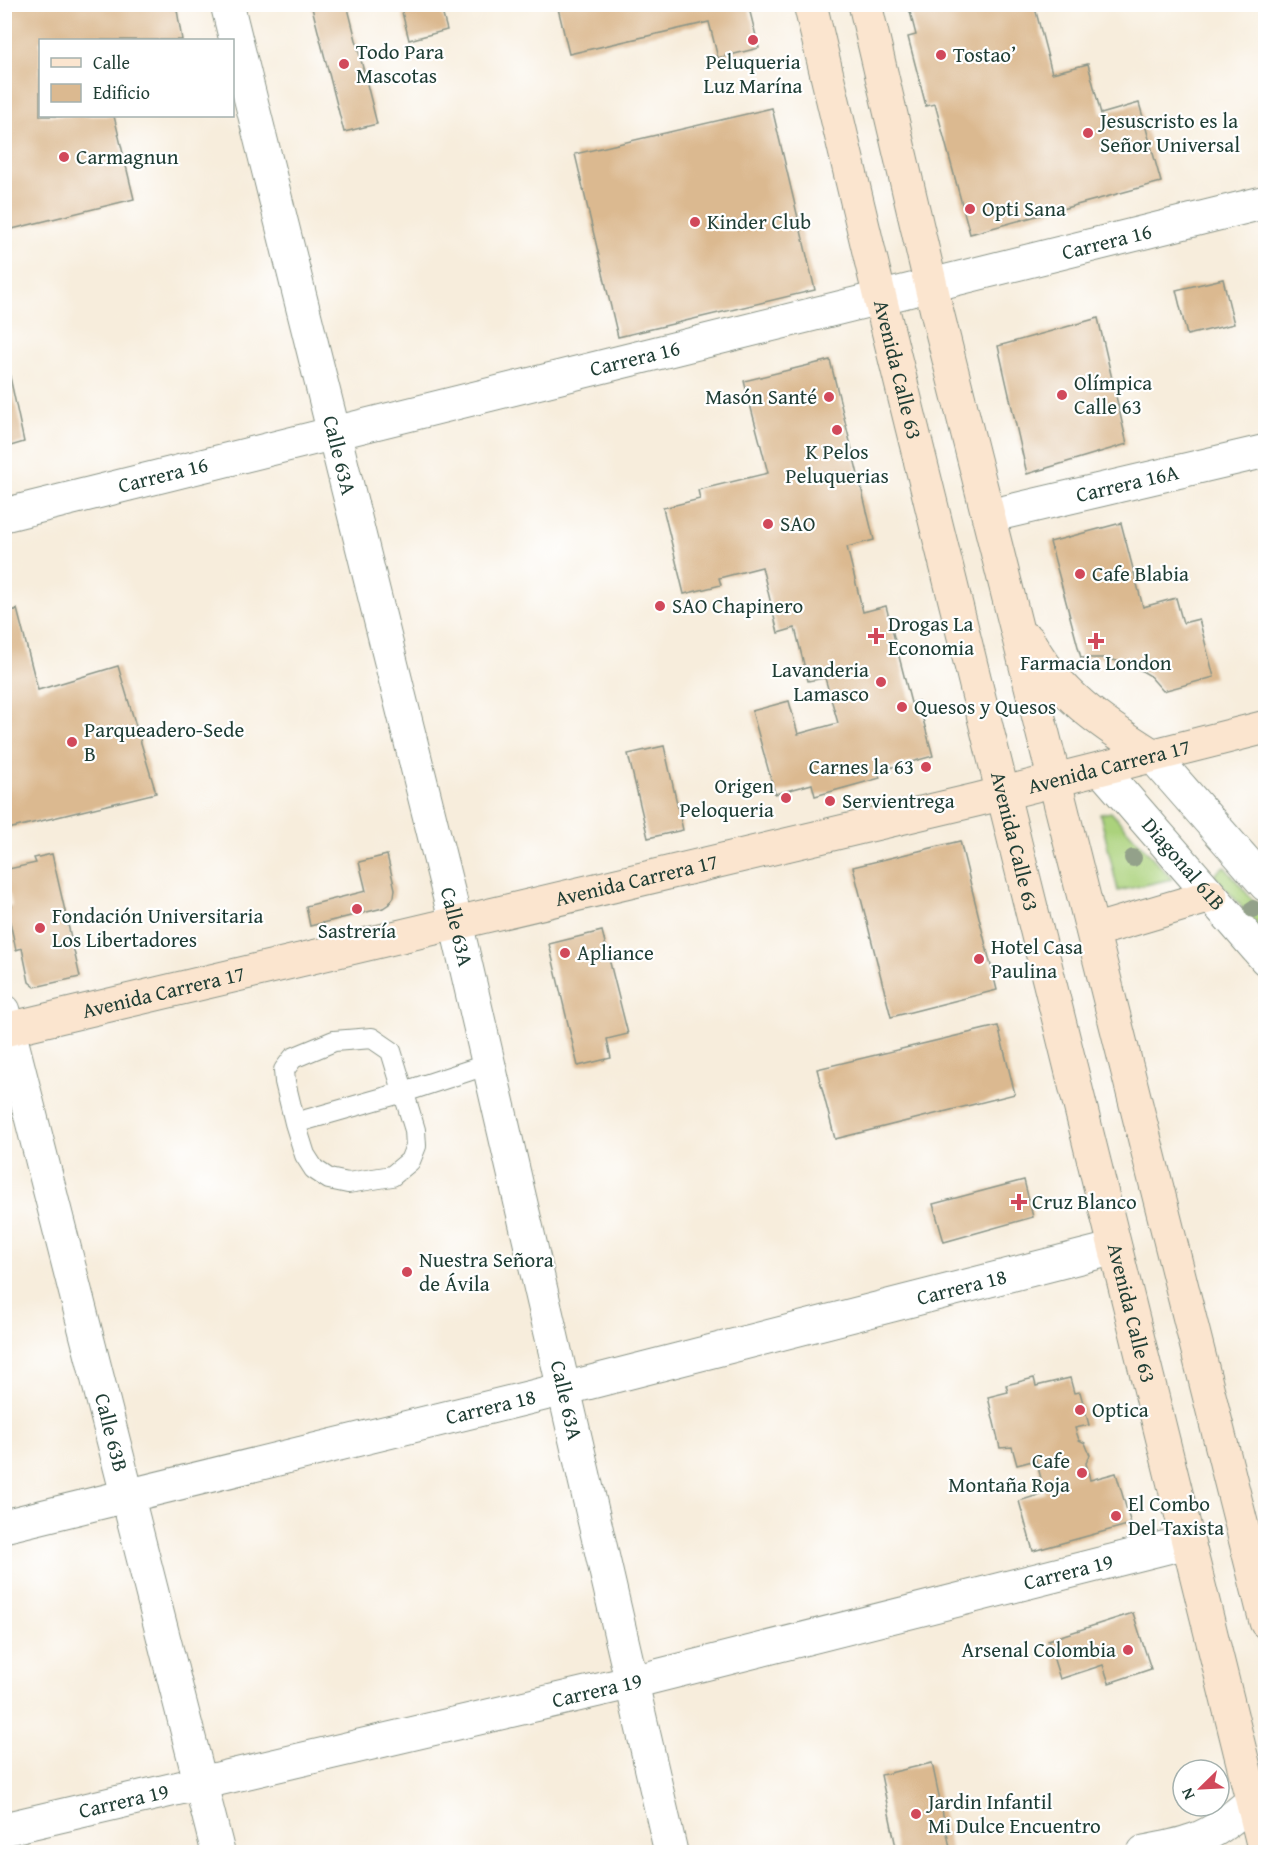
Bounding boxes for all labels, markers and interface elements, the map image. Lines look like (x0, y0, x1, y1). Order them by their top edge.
marker: Peluqueria Luz Marína (746, 33, 760, 47)
place label: Todo Para Mascotas (356, 36, 444, 91)
legend (39, 39, 234, 117)
place label: Tostao’ (953, 39, 1016, 70)
place label: Peluqueria Luz Marína (704, 46, 802, 101)
marker: Tostao’ (934, 48, 948, 62)
text: Calle (93, 49, 130, 76)
marker: Todo Para Mascotas (337, 57, 351, 71)
text: Edificio (93, 79, 150, 106)
place label: Jesuscristo es la Señor Universal (1097, 105, 1240, 160)
marker: Jesuscristo es la Señor Universal (1081, 126, 1095, 140)
place label: Carmagnun (76, 141, 179, 172)
marker: Carmagnun (57, 150, 71, 164)
place label: Opti Sana (982, 193, 1066, 224)
marker: Opti Sana (963, 202, 977, 216)
place label: Kinder Club (707, 206, 811, 237)
marker: Kinder Club (688, 215, 702, 229)
street label: Carrera 16 (1058, 215, 1155, 268)
street label: Avenida Calle 63 (866, 296, 930, 443)
street label: Carrera 16 (587, 332, 683, 384)
place label: Olímpica Calle 63 (1074, 367, 1152, 422)
place label: Masón Santé (705, 381, 817, 412)
marker: Olímpica Calle 63 (1055, 388, 1069, 402)
marker: Masón Santé (822, 390, 836, 404)
street label: Calle 63A (315, 412, 365, 498)
marker: K Pelos Peluquerias (830, 423, 844, 437)
place label: K Pelos Peluquerias (785, 436, 889, 491)
street label: Carrera 16 (115, 449, 211, 501)
street label: Carrera 16A (1073, 456, 1182, 510)
place label: SAO (780, 508, 815, 539)
marker: SAO (761, 517, 775, 531)
place label: Cafe Blabia (1092, 558, 1189, 589)
marker: Cafe Blabia (1073, 567, 1087, 581)
place label: SAO Chapinero (672, 590, 803, 621)
marker: SAO Chapinero (653, 599, 667, 613)
place label: Drogas La Economia (888, 608, 974, 663)
marker: Drogas La Economia (869, 629, 883, 643)
marker: Farmacia London (1089, 634, 1103, 648)
place label: Farmacia London (1020, 647, 1172, 678)
place label: Lavanderia Lamasco (772, 654, 869, 709)
marker: Lavanderia Lamasco (874, 675, 888, 689)
place label: Quesos y Quesos (914, 691, 1056, 722)
marker: Quesos y Quesos (895, 700, 909, 714)
place label: Parqueadero-Sede B (84, 714, 244, 769)
street label: Avenida Carrera 17 (1024, 731, 1193, 801)
marker: Parqueadero-Sede B (65, 735, 79, 749)
place label: Carnes la 63 (809, 751, 914, 782)
marker: Carnes la 63 (919, 760, 933, 774)
street label: Avenida Calle 63 (983, 768, 1047, 914)
place label: Origen Peloqueria (680, 770, 774, 825)
place label: Servientrega (842, 785, 955, 816)
marker: Origen Peloqueria (779, 791, 793, 805)
marker: Servientrega (823, 794, 837, 808)
street label: Diagonal 61B (1135, 811, 1233, 917)
street label: Avenida Carrera 17 (552, 846, 721, 914)
street label: Calle 63A (433, 884, 482, 970)
place label: Fondación Universitaria Los Libertadores (52, 900, 264, 955)
marker: Sastrería (350, 902, 364, 916)
place label: Sastrería (318, 915, 396, 946)
marker: Fondación Universitaria Los Libertadores (33, 921, 47, 935)
place label: Hotel Casa Paulina (991, 931, 1083, 986)
place label: Apliance (577, 937, 654, 968)
marker: Apliance (558, 946, 572, 960)
marker: Hotel Casa Paulina (972, 952, 986, 966)
street label: Avenida Carrera 17 (79, 957, 248, 1026)
place label: Cruz Blanco (1032, 1186, 1137, 1217)
marker: Cruz Blanco (1010, 1193, 1028, 1211)
street label: Avenida Calle 63 (1100, 1240, 1164, 1386)
place label: Nuestra Señora de Ávila (419, 1244, 554, 1299)
street label: Carrera 18 (913, 1260, 1010, 1313)
marker: Nuestra Señora de Ávila (400, 1265, 414, 1279)
street label: Calle 63A (543, 1357, 591, 1443)
street label: Carrera 18 (442, 1381, 539, 1432)
street label: Calle 63B (87, 1390, 137, 1475)
place label: Optica (1092, 1394, 1149, 1425)
marker: Optica (1073, 1403, 1087, 1417)
place label: Cafe Montaña Roja (948, 1445, 1070, 1500)
marker: Cafe Montaña Roja (1075, 1466, 1089, 1480)
place label: El Combo Del Taxista (1128, 1488, 1224, 1543)
marker: El Combo Del Taxista (1109, 1509, 1123, 1523)
street label: Carrera 19 (1020, 1545, 1116, 1598)
place label: Arsenal Colombia (962, 1634, 1116, 1665)
marker: Arsenal Colombia (1121, 1643, 1135, 1657)
street label: Carrera 19 (549, 1664, 645, 1715)
north arrow (1171, 1758, 1231, 1818)
street label: Carrera 19 (76, 1775, 172, 1826)
text: N (1174, 1784, 1200, 1804)
place label: Jardin Infantil Mi Dulce Encuentro (925, 1786, 1101, 1841)
marker: Jardin Infantil Mi Dulce Encuentro (909, 1807, 923, 1821)

